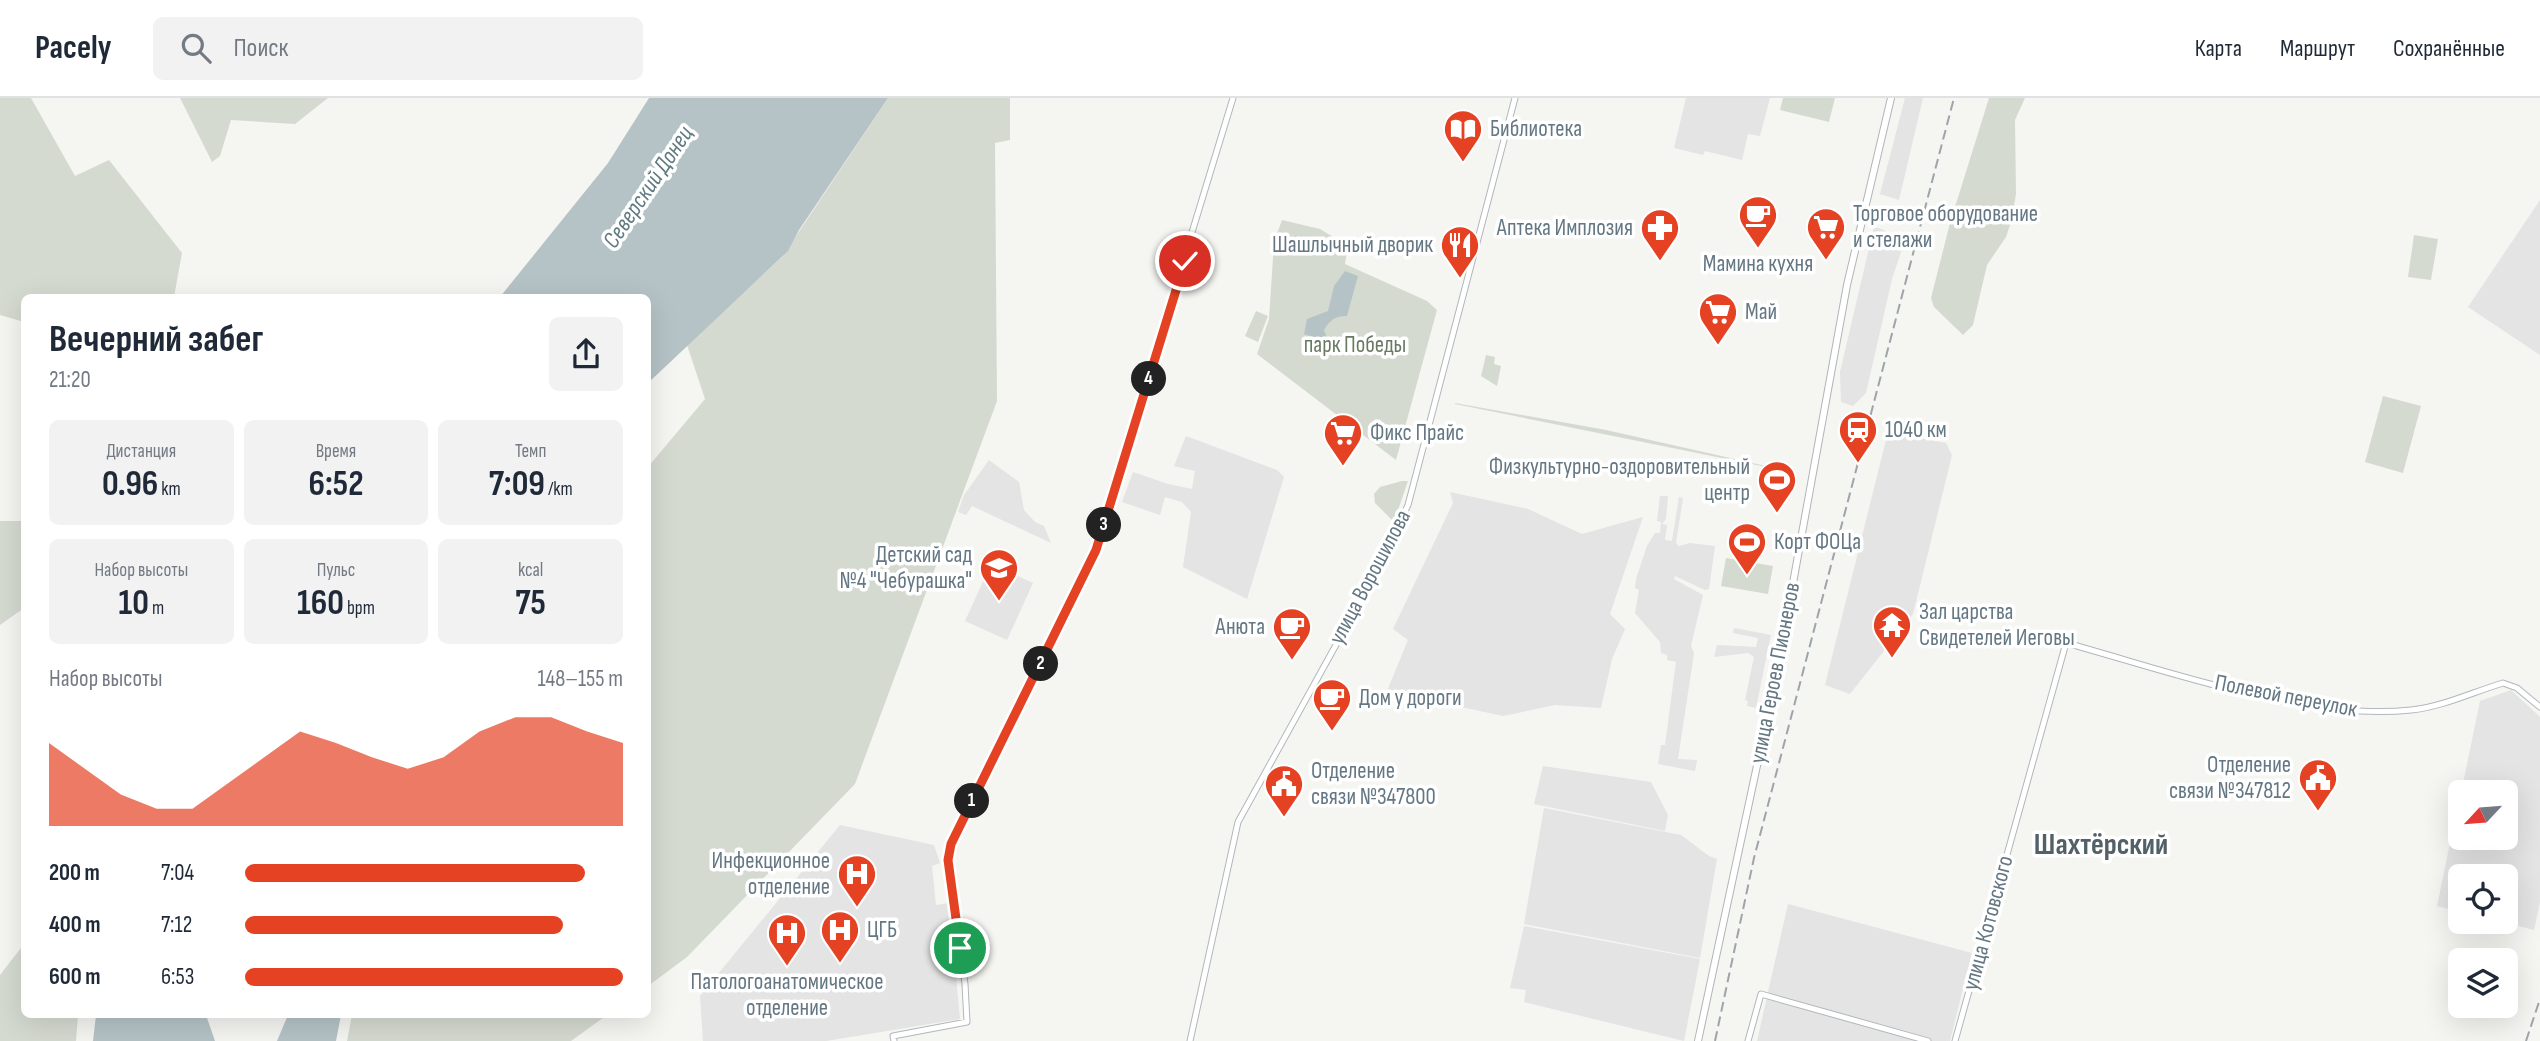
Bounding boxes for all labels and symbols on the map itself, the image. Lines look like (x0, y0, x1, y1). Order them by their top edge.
library icon: Библиотека (1442, 108, 1484, 163)
place label: Библиотека (1490, 115, 1582, 143)
water label: Северский Донец (597, 120, 699, 254)
cafe icon: Мамина кухня (1737, 194, 1779, 249)
place label: Торговое оборудование и стелажи (1853, 200, 2038, 254)
supermarket icon: Торговое оборудование и стелажи (1805, 206, 1847, 261)
pharmacy icon: Аптека Имплозия (1639, 207, 1681, 262)
place label: Аптека Имплозия (1496, 214, 1633, 242)
restaurant icon: Шашлычный дворик (1439, 224, 1481, 279)
pin (1155, 231, 1215, 291)
place label: Шашлычный дворик (1272, 231, 1433, 259)
place label: Мамина кухня (1703, 250, 1813, 278)
supermarket icon: Май (1697, 291, 1739, 346)
place label: Май (1745, 298, 1777, 326)
park label: парк Победы (1304, 331, 1406, 359)
pin: 4 (1132, 362, 1166, 396)
station icon: 1040 км (1837, 409, 1879, 464)
supermarket icon: Фикс Прайс (1322, 412, 1364, 467)
place label: 1040 км (1885, 416, 1947, 444)
place label: Фикс Прайс (1370, 419, 1464, 447)
place label: Физкультурно-оздоровительный центр (1489, 453, 1750, 507)
sports icon: Физкультурно-оздоровительный центр (1756, 459, 1798, 514)
street label: улица Ворошилова (1323, 505, 1417, 649)
pin: 3 (1086, 508, 1122, 542)
sports icon: Корт ФОЦа (1726, 521, 1768, 576)
place label: Корт ФОЦа (1774, 528, 1861, 556)
place label: Детский сад №4 "Чебурашка" (840, 541, 972, 595)
school or university icon: Детский сад №4 "Чебурашка" (978, 547, 1020, 602)
street label: улица Героев Пионеров (1744, 580, 1806, 766)
place label: Зал царства Свидетелей Иеговы (1919, 598, 2075, 652)
temple icon: Зал царства Свидетелей Иеговы (1871, 604, 1913, 659)
cafe icon: Анюта (1271, 606, 1313, 661)
place label: Анюта (1215, 613, 1265, 641)
pin: 2 (1024, 646, 1058, 682)
street label: Полевой переулок (2212, 668, 2360, 724)
cafe icon: Дом у дороги (1311, 677, 1353, 732)
place label: Дом у дороги (1359, 684, 1462, 712)
place label: Отделение связи №347812 (2169, 751, 2291, 805)
place label: Отделение связи №347800 (1311, 757, 1436, 811)
public building icon: Отделение связи №347812 (2297, 757, 2339, 812)
public building icon: Отделение связи №347800 (1263, 763, 1305, 818)
north arrow (2448, 780, 2518, 850)
pin: 1 (954, 784, 990, 818)
district label: Шахтёрский (2034, 827, 2168, 863)
place label: Инфекционное отделение (712, 847, 830, 901)
hospital icon: Инфекционное отделение (836, 853, 878, 908)
street label: улица Котовского (1957, 853, 2019, 993)
hospital icon: ЦГБ (819, 909, 861, 964)
hospital icon: Патологоанатомическое отделение (766, 912, 808, 967)
place label: ЦГБ (867, 916, 897, 944)
pin (930, 918, 990, 978)
place label: Патологоанатомическое отделение (691, 968, 883, 1022)

